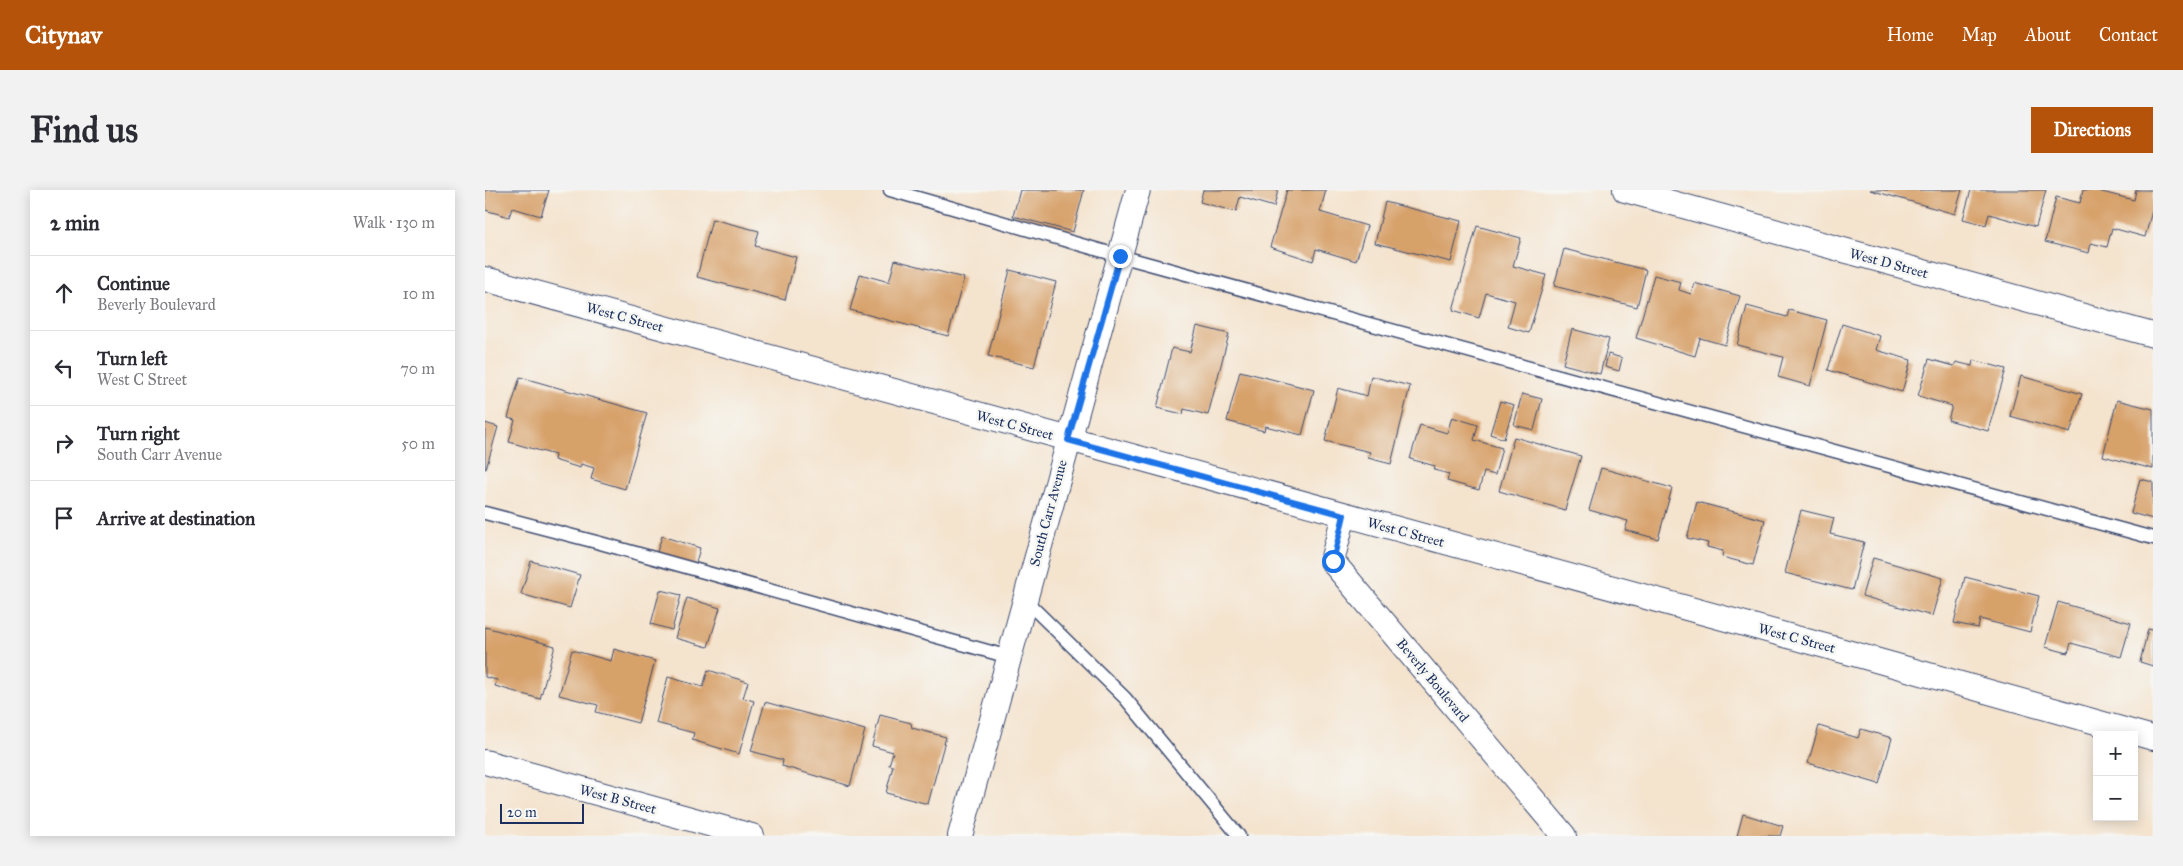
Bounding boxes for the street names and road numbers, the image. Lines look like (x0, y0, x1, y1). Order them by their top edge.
street label: West D Street (1848, 245, 1930, 282)
street label: West C Street (585, 299, 665, 336)
street label: West C Street (975, 407, 1055, 444)
street label: South Carr Avenue (1026, 458, 1071, 568)
street label: West C Street (1366, 514, 1446, 551)
street label: West C Street (1757, 620, 1837, 657)
street label: Beverly Boulevard (1393, 635, 1473, 726)
street label: West B Street (578, 781, 658, 818)

